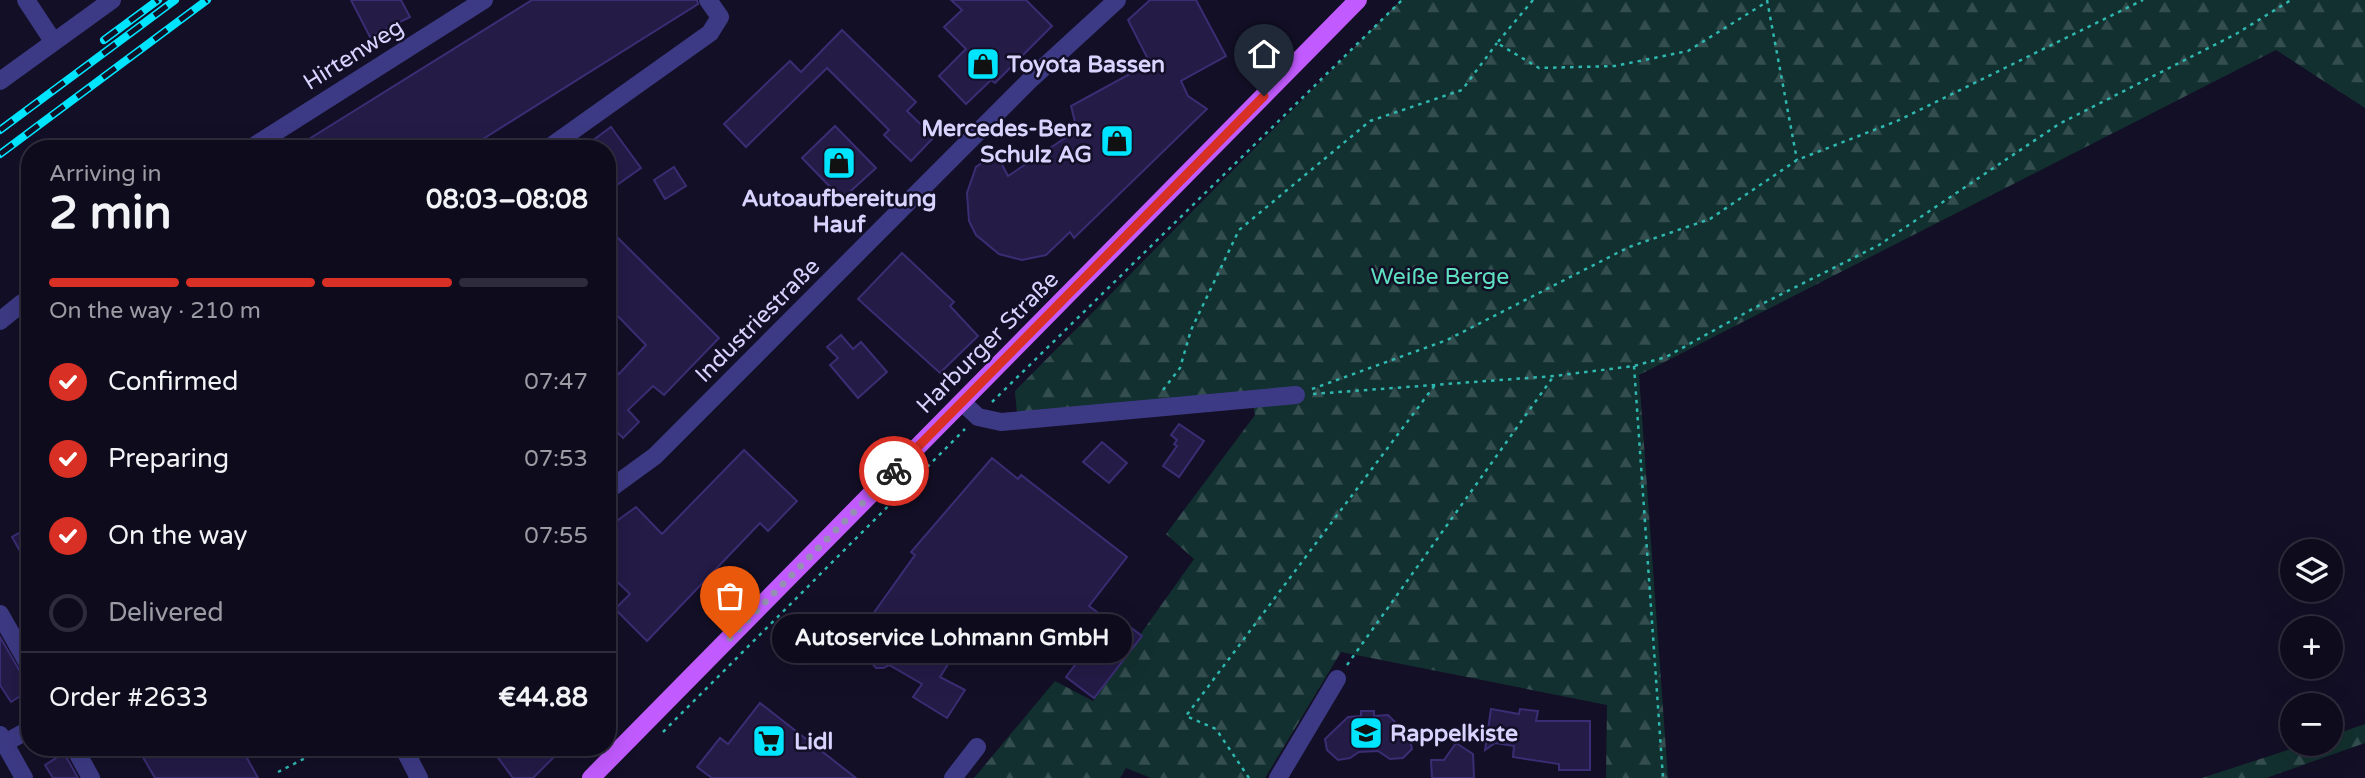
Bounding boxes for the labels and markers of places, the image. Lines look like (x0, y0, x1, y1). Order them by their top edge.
pin (1234, 24, 1294, 96)
shop icon: Toyota Bassen (964, 45, 1002, 83)
place label: Toyota Bassen (1006, 51, 1165, 79)
place label: Mercedes-Benz Schulz AG (921, 115, 1092, 169)
shop icon: Mercedes-Benz Schulz AG (1098, 122, 1136, 160)
shop icon: Autoaufbereitung Hauf (820, 144, 858, 182)
place label: Autoaufbereitung Hauf (741, 185, 937, 239)
pin (700, 566, 760, 638)
callout: Autoservice Lohmann GmbH (772, 614, 1132, 662)
school or university icon: Rappelkiste (1347, 714, 1385, 752)
place label: Rappelkiste (1390, 720, 1518, 748)
supermarket icon: Lidl (750, 722, 788, 760)
place label: Lidl (794, 728, 833, 756)

